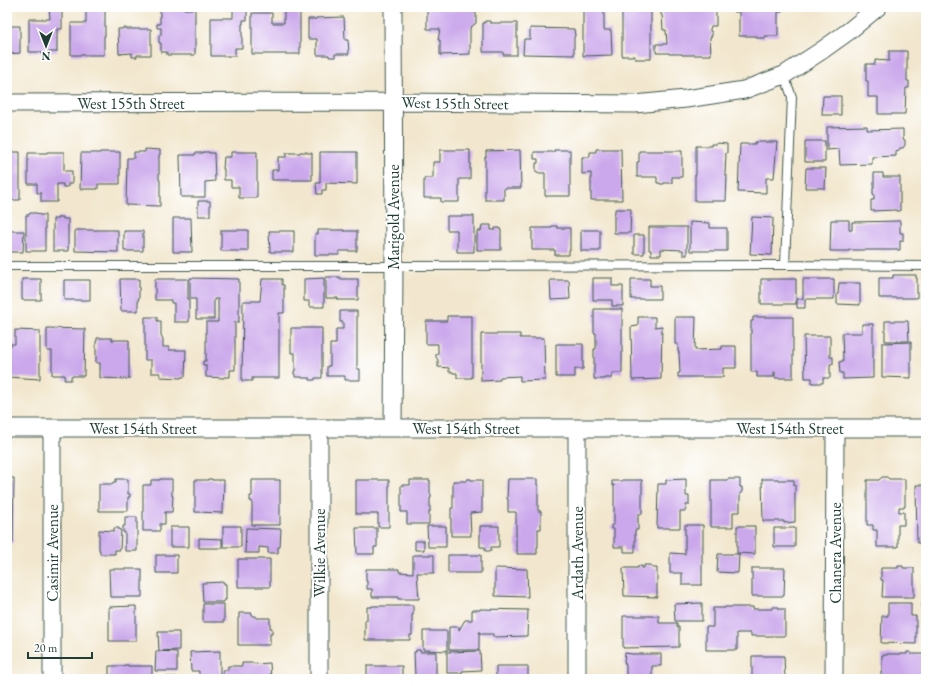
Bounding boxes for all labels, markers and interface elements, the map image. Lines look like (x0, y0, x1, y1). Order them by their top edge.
north arrow (26, 26, 66, 66)
text: N (41, 49, 50, 63)
street label: West 155th Street (401, 92, 509, 114)
street label: West 155th Street (77, 93, 185, 114)
street label: Marigold Avenue (383, 164, 404, 270)
street label: West 154th Street (89, 418, 197, 439)
street label: West 154th Street (412, 418, 520, 439)
street label: West 154th Street (736, 418, 844, 439)
street label: Chanera Avenue (825, 502, 846, 604)
street label: Casimir Avenue (42, 504, 63, 602)
street label: Ardath Avenue (567, 506, 588, 601)
street label: Wilkie Avenue (309, 509, 330, 597)
scale bar (28, 634, 92, 660)
text: 20 m (34, 640, 58, 656)

